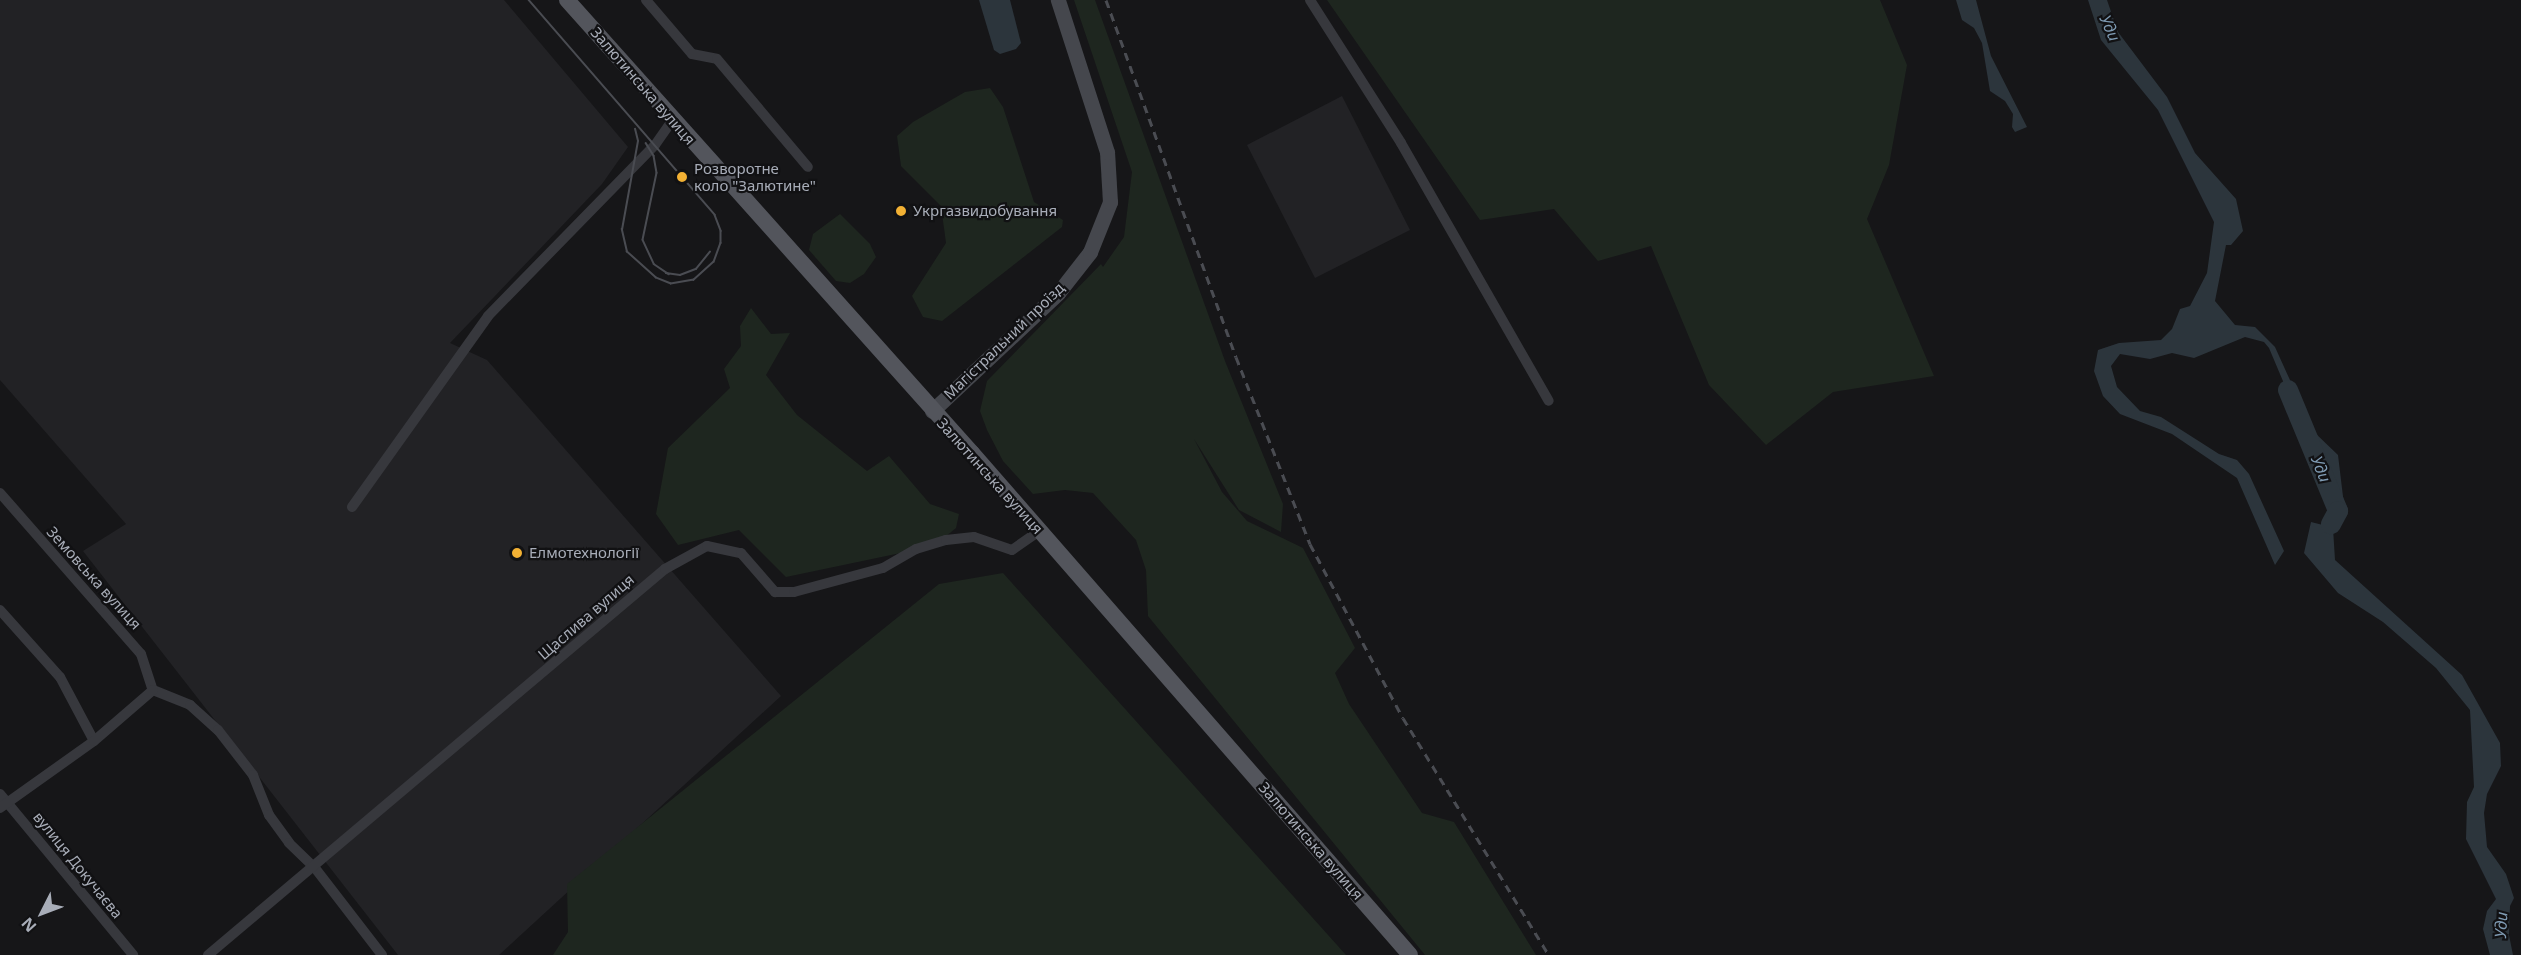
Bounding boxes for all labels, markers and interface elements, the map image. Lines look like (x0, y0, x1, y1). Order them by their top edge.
water label: Уди (2096, 12, 2124, 44)
street label: Залютинська вулиця (587, 24, 699, 148)
place label: Розворотне коло "Залютине" (694, 159, 816, 194)
marker: Розворотне коло "Залютине" (675, 170, 689, 184)
place label: Укргазвидобування (913, 202, 1057, 220)
marker: Укргазвидобування (894, 204, 908, 218)
street label: Магістральний проїзд (940, 279, 1068, 403)
street label: Залютинська вулиця (933, 414, 1047, 538)
water label: Уди (2307, 453, 2335, 485)
street label: Земовська вулиця (43, 523, 145, 633)
place label: Елмотехнології (529, 544, 639, 562)
marker: Елмотехнології (510, 546, 524, 560)
street label: Щаслива вулиця (534, 570, 638, 664)
street label: Залютинська вулиця (1255, 779, 1367, 903)
street label: вулиця Докучаєва (30, 808, 126, 922)
north arrow (12, 883, 72, 943)
water label: Уди (2491, 911, 2511, 939)
text: N (16, 913, 41, 937)

